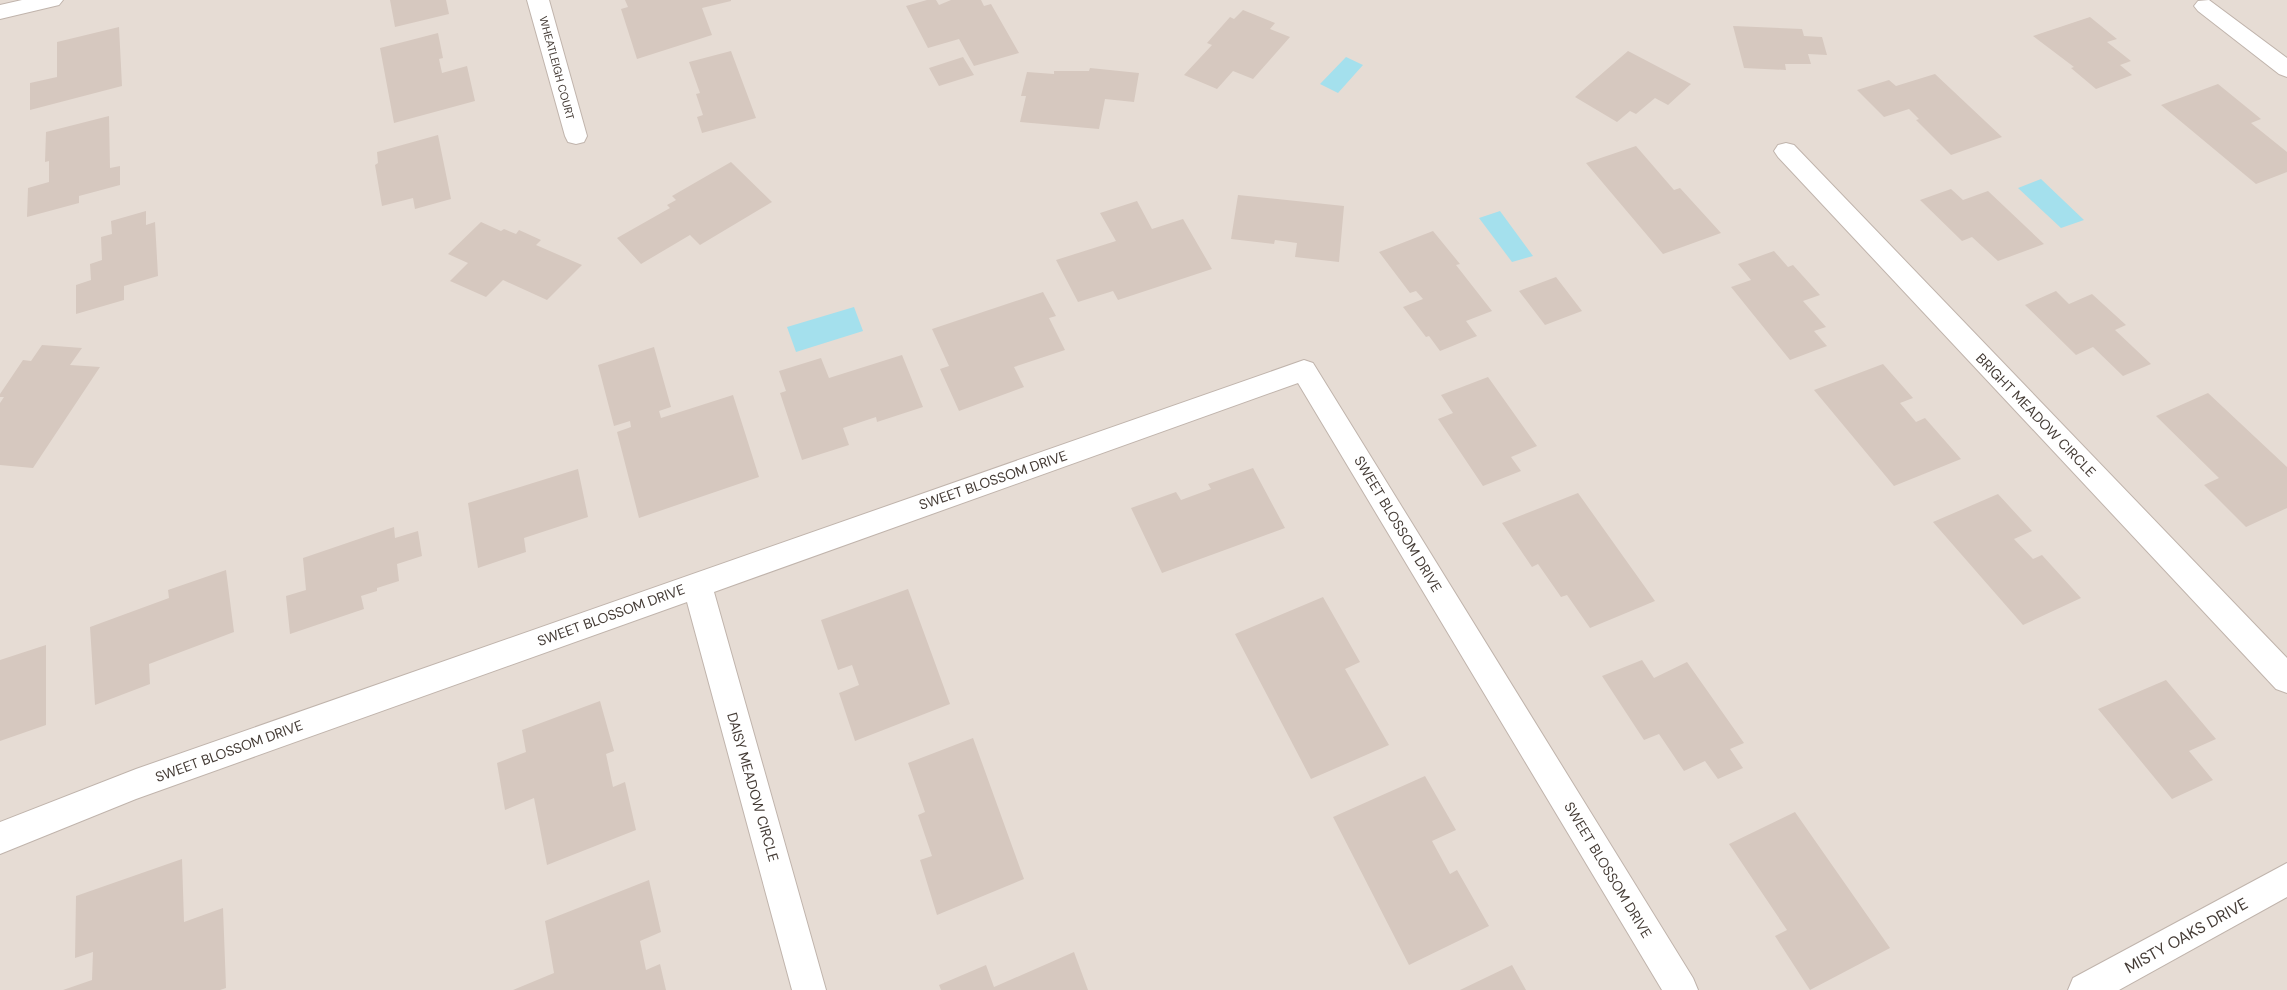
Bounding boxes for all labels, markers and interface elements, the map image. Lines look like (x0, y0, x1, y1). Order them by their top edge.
street label: WHEATLEIGH COURT (536, 15, 578, 121)
street label: BRIGHT MEADOW CIRCLE (1972, 349, 2100, 481)
street label: SWEET BLOSSOM DRIVE (916, 446, 1070, 514)
street label: SWEET BLOSSOM DRIVE (1350, 453, 1446, 595)
street label: SWEET BLOSSOM DRIVE (535, 580, 687, 650)
street label: DAISY MEADOW CIRCLE (723, 710, 783, 864)
street label: SWEET BLOSSOM DRIVE (153, 716, 305, 786)
street label: SWEET BLOSSOM DRIVE (1560, 799, 1656, 941)
street label: MISTY OAKS DRIVE (2121, 893, 2252, 978)

